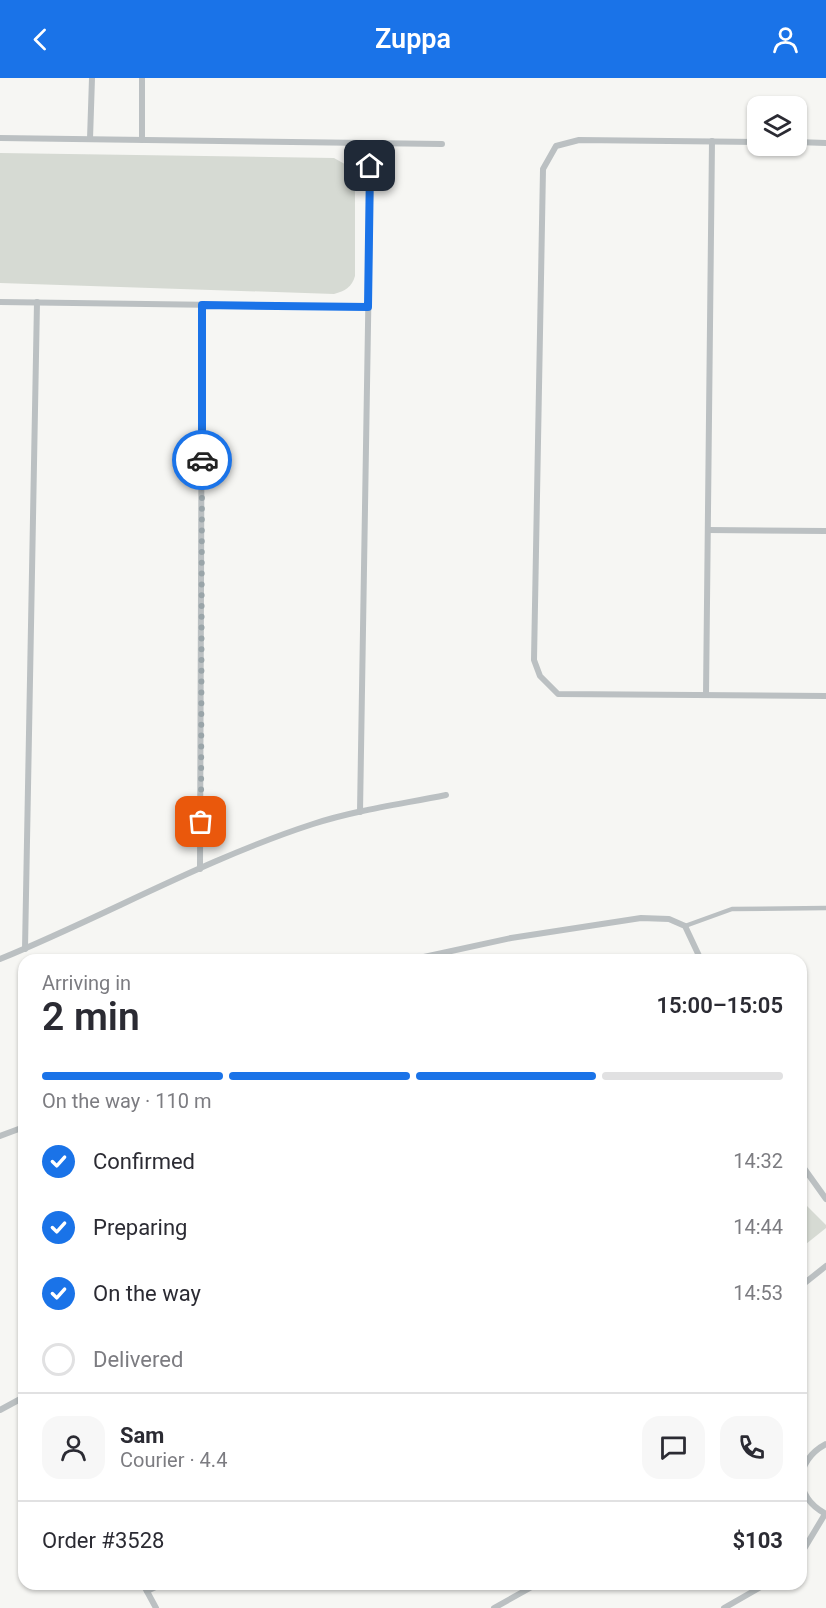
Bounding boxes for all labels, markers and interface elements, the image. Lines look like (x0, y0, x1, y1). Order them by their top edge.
icon: back (24, 23, 57, 56)
text: Zuppa (375, 23, 451, 55)
icon: person (769, 23, 802, 56)
map controls (747, 96, 807, 156)
button: layers (747, 96, 807, 156)
pin (344, 140, 395, 191)
icon: home (353, 149, 386, 182)
courier (172, 430, 232, 490)
icon: car (186, 444, 219, 477)
pin (175, 796, 226, 847)
icon: bag (184, 805, 217, 838)
text: Arriving in (42, 971, 131, 995)
text: 15:00–15:05 (656, 993, 783, 1018)
text: 2 min (42, 994, 140, 1040)
text: On the way · 110 m (42, 1089, 211, 1113)
icon: check (42, 1145, 75, 1178)
text: Confirmed (93, 1149, 195, 1174)
text: 14:32 (733, 1149, 783, 1173)
icon: check (42, 1211, 75, 1244)
text: Preparing (93, 1215, 187, 1240)
text: 14:44 (733, 1215, 783, 1239)
icon: check (42, 1277, 75, 1310)
text: On the way (93, 1281, 201, 1306)
text: 14:53 (733, 1281, 783, 1305)
text: Delivered (93, 1347, 183, 1372)
button: person (42, 1416, 105, 1479)
button: chat (642, 1416, 705, 1479)
button: phone (720, 1416, 783, 1479)
text: Sam (120, 1423, 164, 1448)
text: Courier · 4.4 (120, 1448, 227, 1472)
text: Order #3528 (42, 1528, 164, 1553)
text: $103 (733, 1528, 783, 1553)

